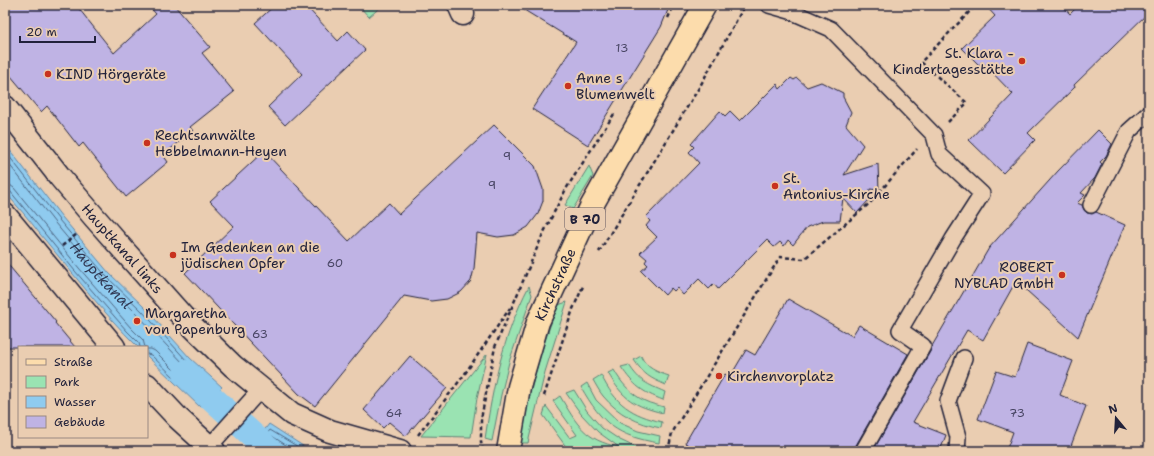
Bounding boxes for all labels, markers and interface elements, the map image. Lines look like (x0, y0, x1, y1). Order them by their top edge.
scale bar (20, 18, 95, 44)
text: 20 m (26, 24, 57, 40)
house number: 13 (616, 40, 628, 56)
place label: St. Klara - Kindertagesstätte (893, 44, 1014, 78)
marker: St. Klara - Kindertagesstätte (1017, 56, 1027, 66)
place label: KIND Hörgeräte (56, 65, 166, 83)
marker: KIND Hörgeräte (43, 69, 53, 79)
place label: Anne s Blumenwelt (576, 69, 655, 103)
marker: Anne s Blumenwelt (563, 81, 573, 91)
place label: Rechtsanwälte Hebbelmann-Heyen (155, 126, 287, 160)
marker: Rechtsanwälte Hebbelmann-Heyen (142, 138, 152, 148)
house number: 9 (503, 148, 511, 164)
place label: St. Antonius-Kirche (783, 169, 890, 203)
house number: 9 (488, 177, 496, 193)
marker: St. Antonius-Kirche (770, 181, 780, 191)
street label: Hauptkanal links (79, 200, 167, 296)
road number: B 70 (565, 208, 605, 230)
place label: Im Gedenken an die jüdischen Opfer (180, 238, 320, 272)
water label: Hauptkanal (66, 239, 134, 315)
street label: Kirchstraße (531, 245, 580, 324)
marker: Im Gedenken an die jüdischen Opfer (168, 250, 178, 260)
house number: 60 (327, 255, 343, 271)
place label: ROBERT NYBLAD GmbH (954, 258, 1054, 292)
marker: ROBERT NYBLAD GmbH (1057, 270, 1067, 280)
place label: Margaretha von Papenburg (145, 304, 245, 338)
marker: Margaretha von Papenburg (132, 316, 142, 326)
house number: 63 (252, 326, 268, 342)
legend (18, 346, 148, 438)
text: Straße (54, 354, 93, 370)
place label: Kirchenvorplatz (727, 367, 834, 385)
marker: Kirchenvorplatz (714, 371, 724, 381)
text: Park (54, 374, 80, 390)
text: Wasser (54, 394, 96, 410)
north arrow (1096, 398, 1136, 438)
text: N (1107, 400, 1120, 417)
house number: 64 (386, 405, 402, 421)
house number: 73 (1009, 405, 1025, 421)
text: Gebäude (54, 414, 105, 430)

